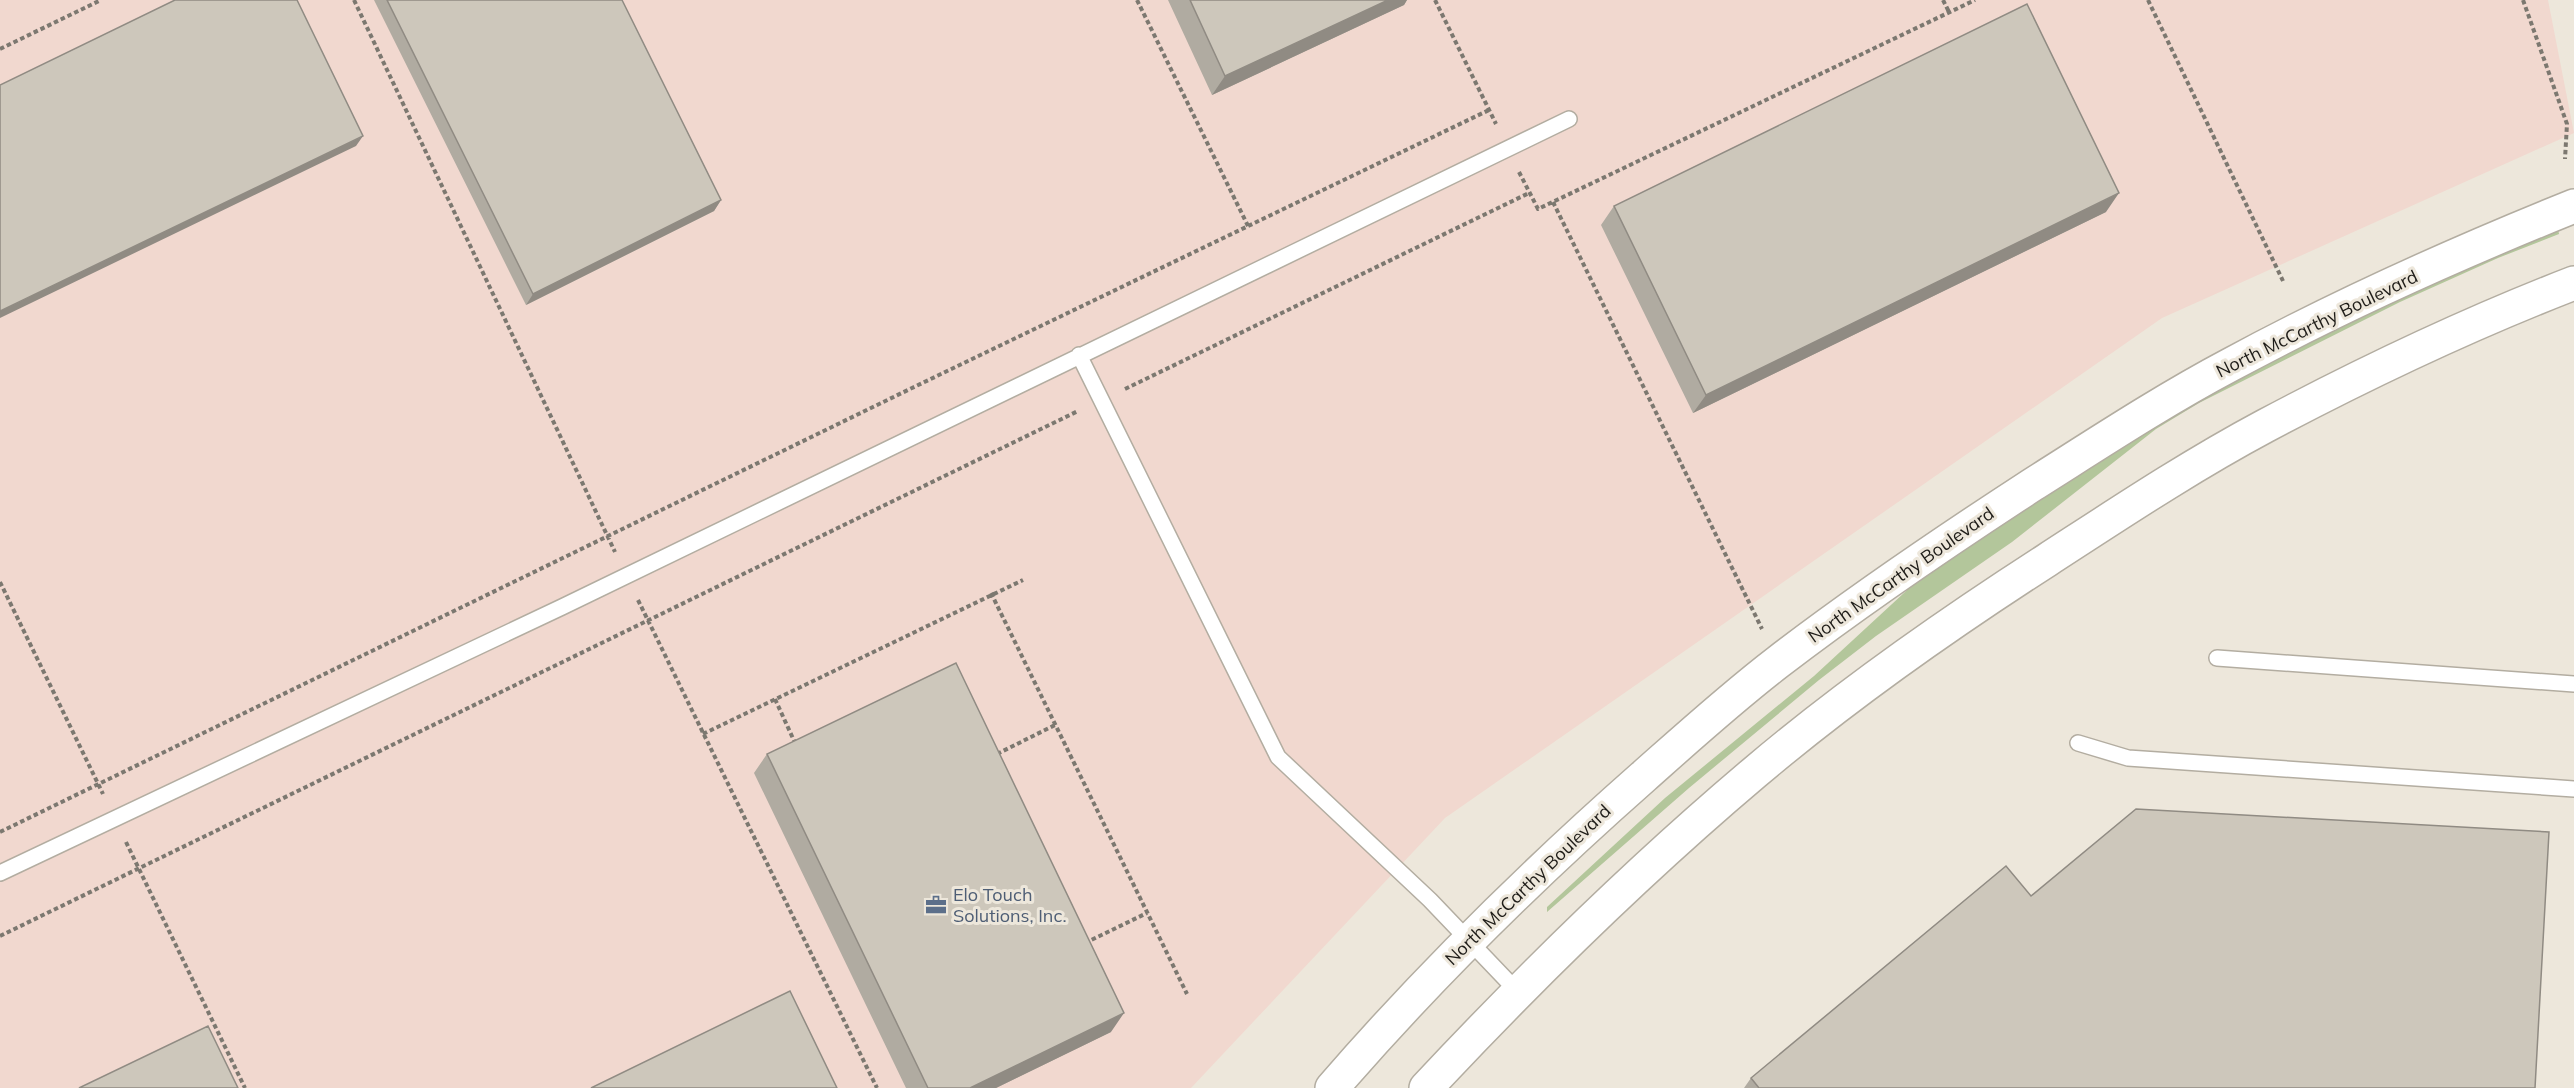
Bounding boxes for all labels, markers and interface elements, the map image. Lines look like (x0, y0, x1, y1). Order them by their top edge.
street label: North McCarthy Boulevard (2212, 265, 2421, 382)
street label: North McCarthy Boulevard (1803, 502, 1998, 648)
street label: North McCarthy Boulevard (1440, 799, 1615, 970)
place label: Elo Touch Solutions, Inc. (953, 883, 1067, 927)
office icon: Elo Touch Solutions, Inc. (924, 893, 948, 917)

